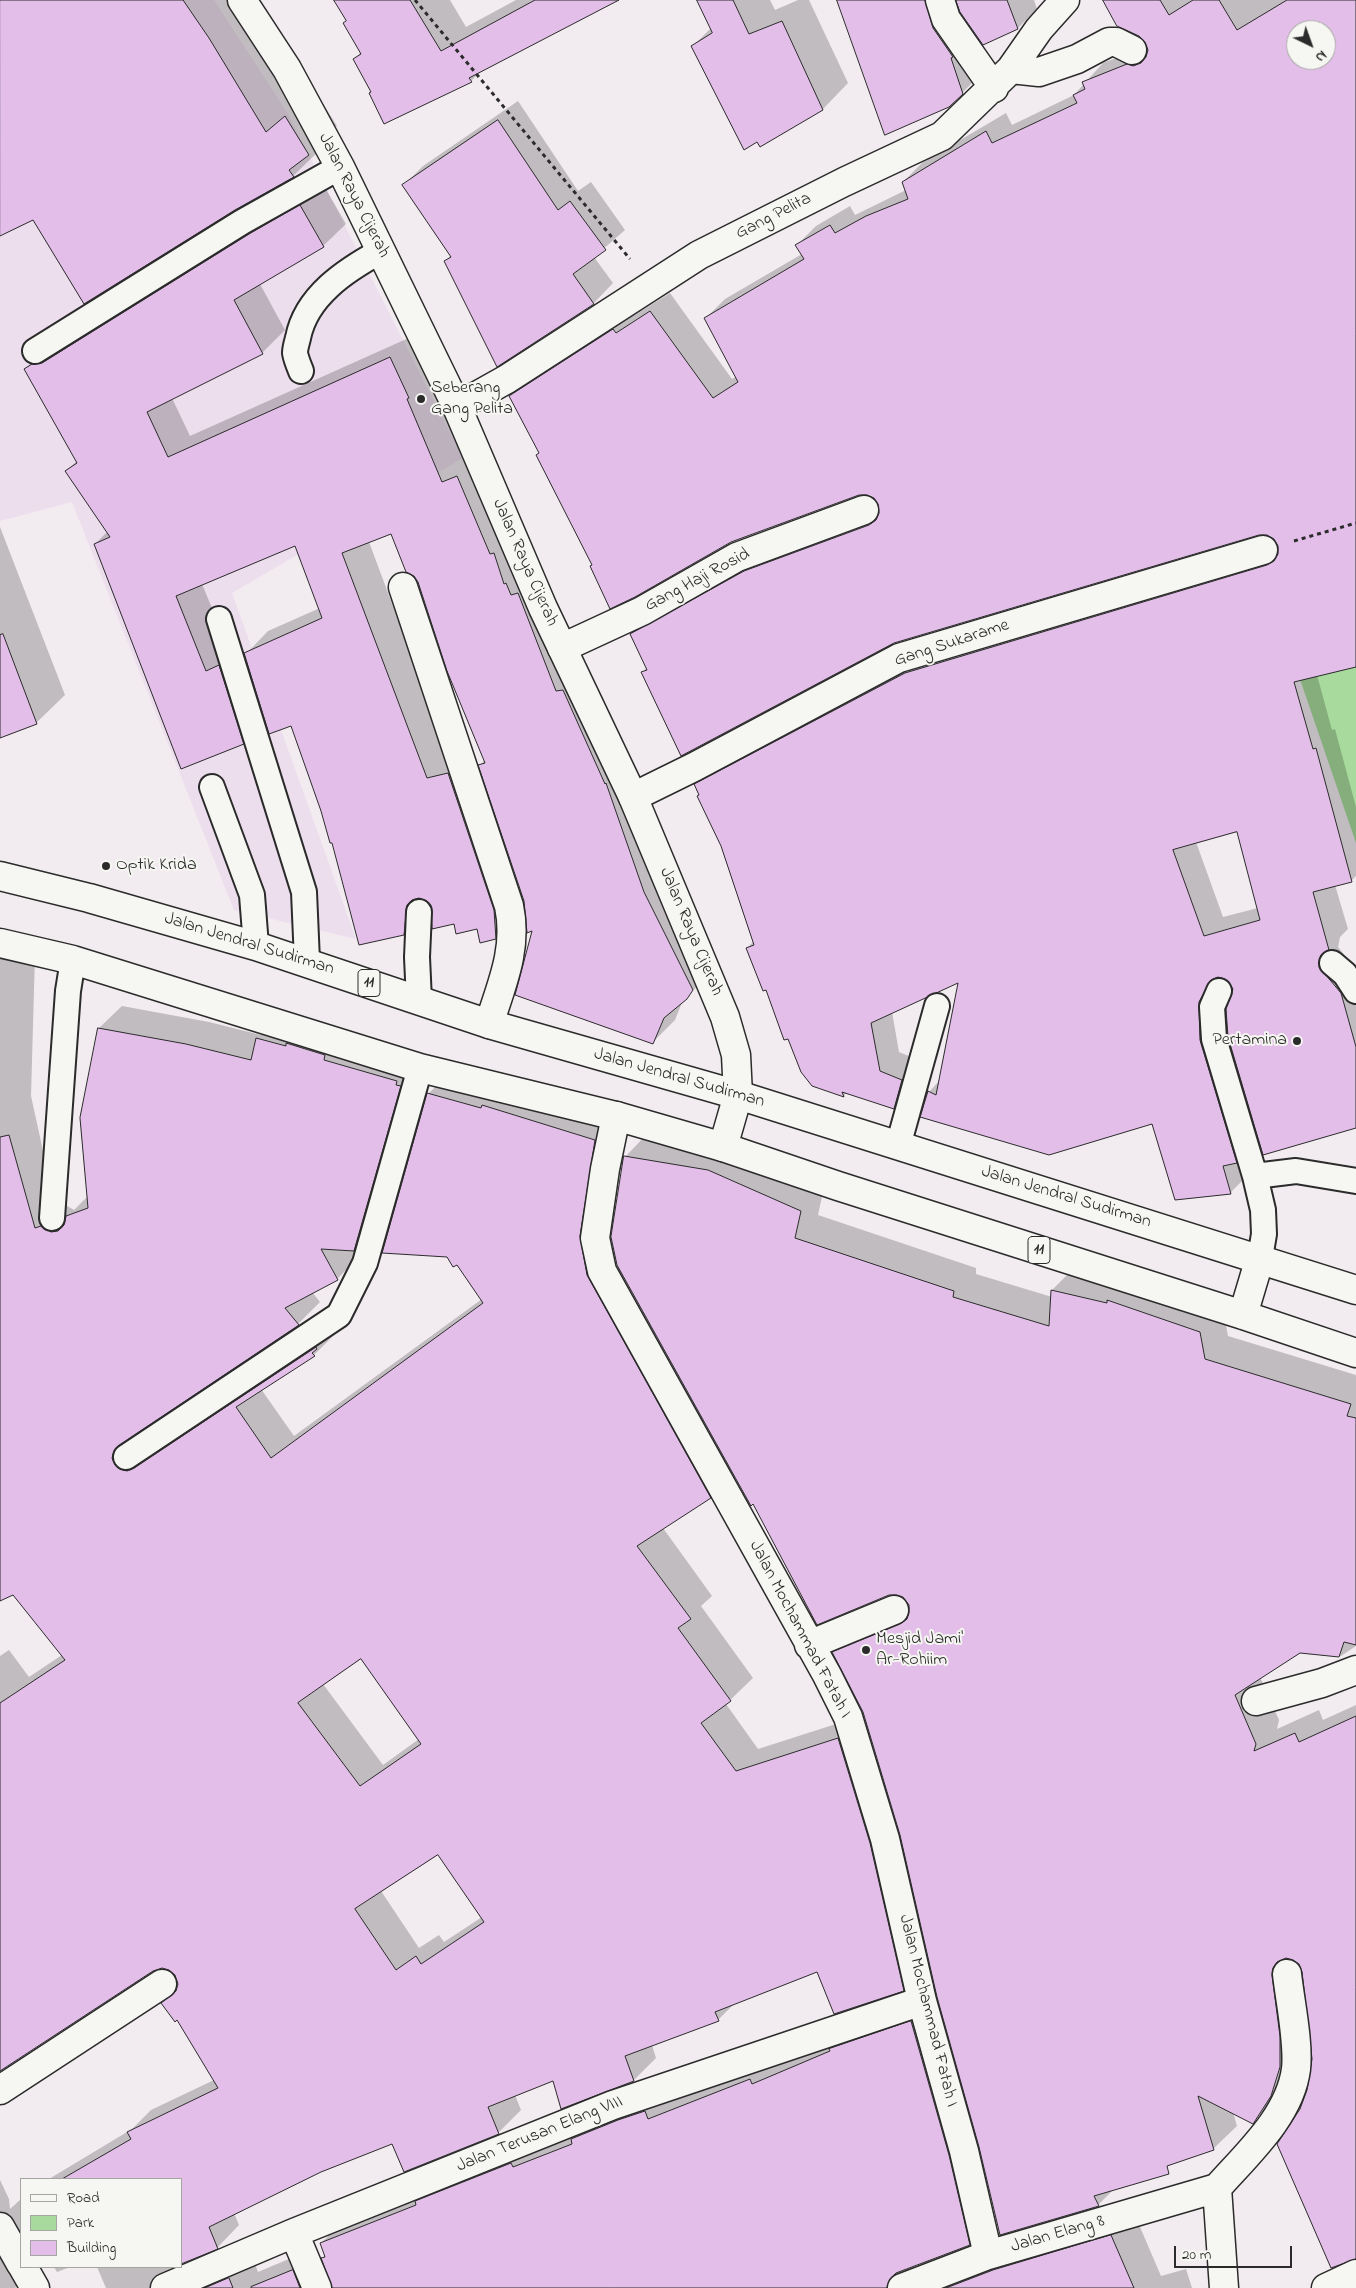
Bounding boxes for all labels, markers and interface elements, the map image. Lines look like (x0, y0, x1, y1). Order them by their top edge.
north arrow (1286, 20, 1336, 70)
text: N (1310, 45, 1331, 67)
street label: Jalan Raya Cijerah (312, 130, 394, 262)
street label: Gang Pelita (733, 189, 815, 245)
place label: Seberang Gang Pelita (431, 378, 513, 420)
marker: Seberang Gang Pelita (415, 393, 427, 405)
street label: Jalan Raya Cijerah (486, 496, 562, 630)
street label: Gang Haji Rosid (642, 544, 754, 618)
street label: Gang Sukarame (892, 615, 1012, 673)
place label: Optik Krida (116, 855, 197, 877)
marker: Optik Krida (100, 860, 112, 872)
street label: Jalan Raya Cijerah (653, 865, 727, 999)
street label: Jalan Jendral Sudirman (161, 909, 337, 981)
road number: 11 (358, 970, 380, 996)
place label: Pertamina (1212, 1030, 1287, 1052)
marker: Pertamina (1291, 1035, 1303, 1047)
street label: Jalan Jendral Sudirman (591, 1044, 767, 1114)
street label: Jalan Jendral Sudirman (978, 1162, 1154, 1234)
road number: 11 (1028, 1236, 1050, 1264)
street label: Jalan Mochammad Fatah I (743, 1538, 855, 1722)
place label: Mesjid Jami' Ar-Rohiim (876, 1629, 963, 1672)
marker: Mesjid Jami' Ar-Rohiim (860, 1644, 872, 1656)
street label: Jalan Mochammad Fatah I (893, 1912, 961, 2110)
street label: Jalan Terusan Elang VIII (454, 2092, 626, 2178)
legend (20, 2178, 182, 2268)
text: Road (67, 2187, 100, 2209)
street label: Jalan Elang 8 (1009, 2211, 1107, 2259)
text: Park (67, 2212, 94, 2234)
scale bar (1176, 2236, 1294, 2268)
text: Building (67, 2237, 116, 2259)
text: 20 m (1182, 2244, 1211, 2266)

